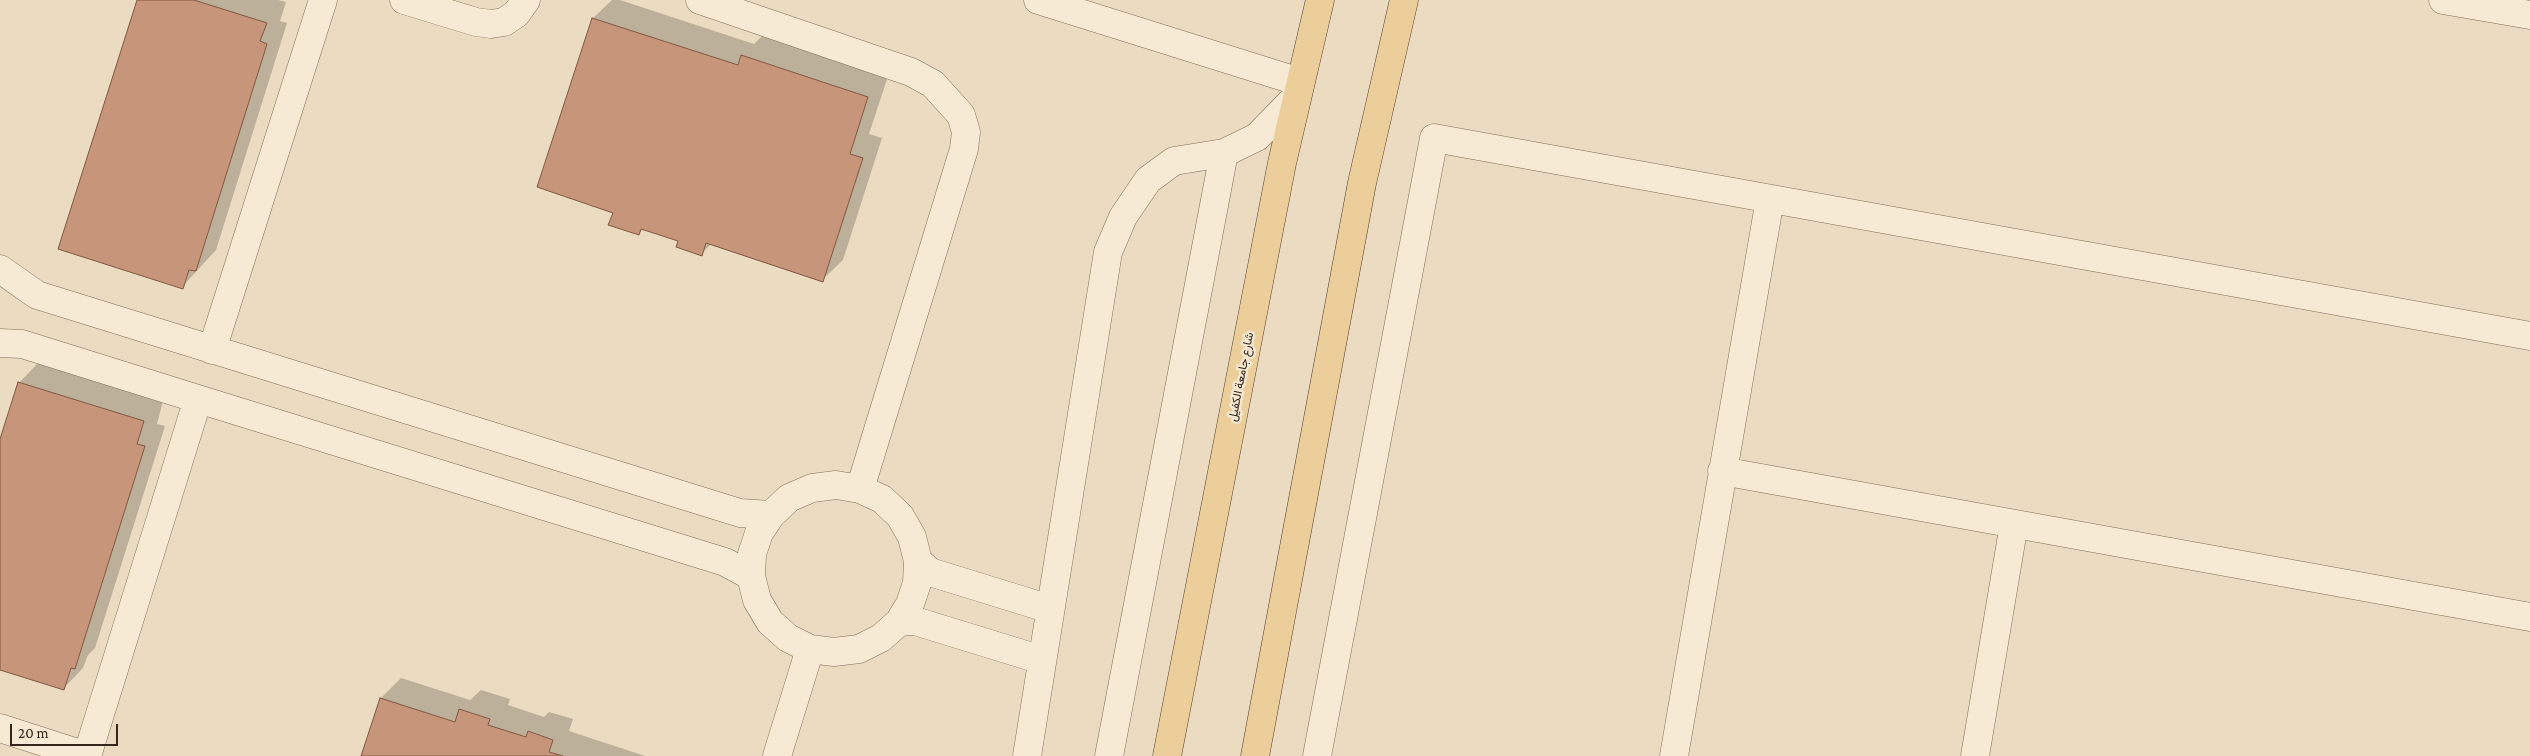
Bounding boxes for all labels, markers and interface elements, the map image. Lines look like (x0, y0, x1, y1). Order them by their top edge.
street label: شارع جامعة الكفيل (1225, 331, 1257, 423)
scale bar (12, 714, 120, 746)
text: 20 m (18, 725, 49, 741)

